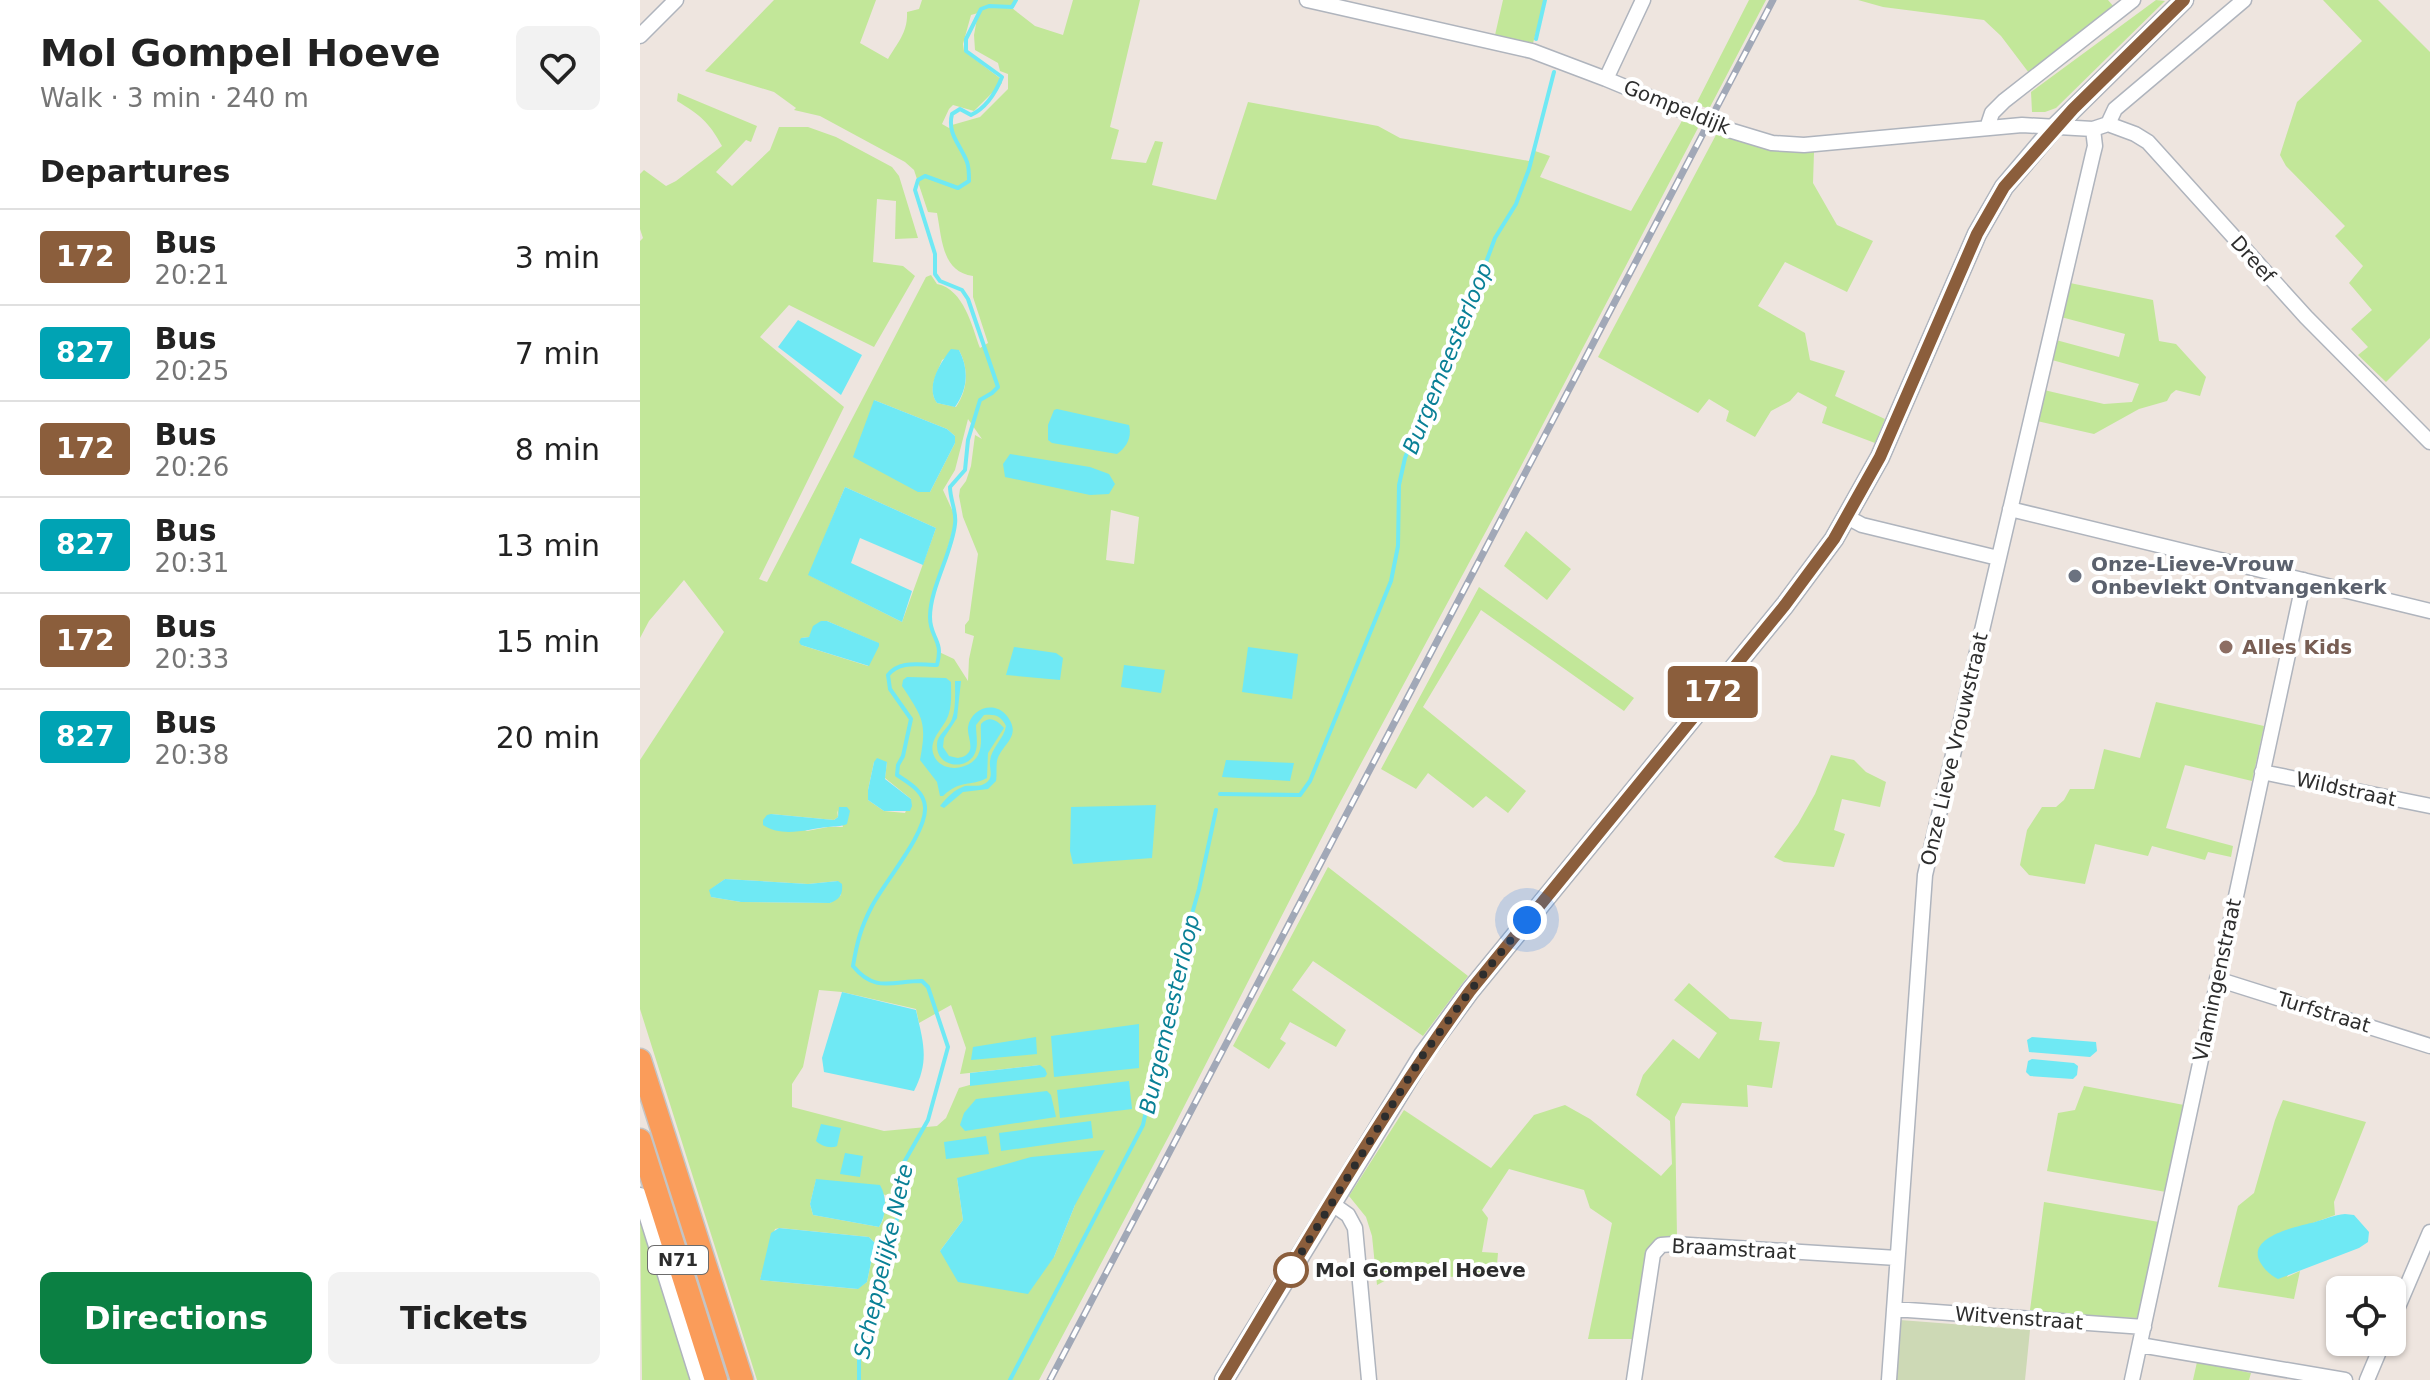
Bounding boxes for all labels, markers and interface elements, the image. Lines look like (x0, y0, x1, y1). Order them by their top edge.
button: heart (516, 26, 600, 110)
text: Mol Gompel Hoeve (40, 31, 441, 75)
street label: Gompeldijk (1620, 75, 1734, 139)
text: Walk · 3 min · 240 m (40, 83, 309, 113)
text: Departures (40, 154, 230, 189)
text: Bus (154, 225, 217, 260)
street label: Dreef (2226, 231, 2281, 288)
text: 172 (56, 240, 114, 273)
text: 3 min (515, 240, 600, 275)
water label: Burgemeesterloop (1398, 259, 1497, 457)
text: 20:21 (154, 260, 229, 290)
text: Bus (154, 321, 217, 356)
text: 827 (56, 336, 114, 369)
text: 7 min (515, 336, 600, 371)
text: 20:25 (154, 356, 229, 386)
text: Bus (154, 417, 217, 452)
text: 172 (56, 432, 114, 465)
text: 8 min (515, 432, 600, 467)
text: 20:26 (154, 452, 229, 482)
text: Bus (154, 513, 217, 548)
text: 827 (56, 528, 114, 561)
text: 13 min (496, 528, 600, 563)
text: 20:31 (154, 548, 229, 578)
place label: Onze-Lieve-Vrouw Onbevlekt Ontvangenkerk (2091, 552, 2387, 599)
marker: Onze-Lieve-Vrouw Onbevlekt Ontvangenkerk (2066, 567, 2084, 585)
text: Bus (154, 609, 217, 644)
text: 172 (56, 624, 114, 657)
text: 15 min (496, 624, 600, 659)
street label: Onze Lieve Vrouwstraat (1915, 630, 1993, 868)
place label: Alles Kids (2242, 635, 2352, 659)
marker: Alles Kids (2217, 638, 2235, 656)
text: 20:33 (154, 644, 229, 674)
line badge: 172 (1667, 666, 1759, 718)
text: 172 (1684, 675, 1742, 708)
text: Bus (154, 705, 217, 740)
text: 827 (56, 720, 114, 753)
text: 20 min (496, 720, 600, 755)
text: 20:38 (154, 740, 229, 770)
street label: Wildstraat (2294, 767, 2399, 811)
street label: Vlamingenstraat (2188, 896, 2246, 1064)
your location (1507, 900, 1547, 940)
water label: Burgemeesterloop (1134, 912, 1205, 1116)
street label: Turfstraat (2274, 986, 2374, 1038)
water label: Scheppelijke Nete (849, 1161, 918, 1361)
street label: Braamstraat (1671, 1234, 1797, 1264)
road number: N71 (648, 1246, 708, 1274)
marker: Mol Gompel Hoeve (1274, 1253, 1308, 1287)
place label: Mol Gompel Hoeve (1315, 1258, 1526, 1282)
button: Directions (40, 1272, 312, 1364)
button: Tickets (328, 1272, 600, 1364)
map controls (2326, 1276, 2406, 1356)
button: locate (2326, 1276, 2406, 1356)
street label: Witvenstraat (1954, 1302, 2084, 1334)

